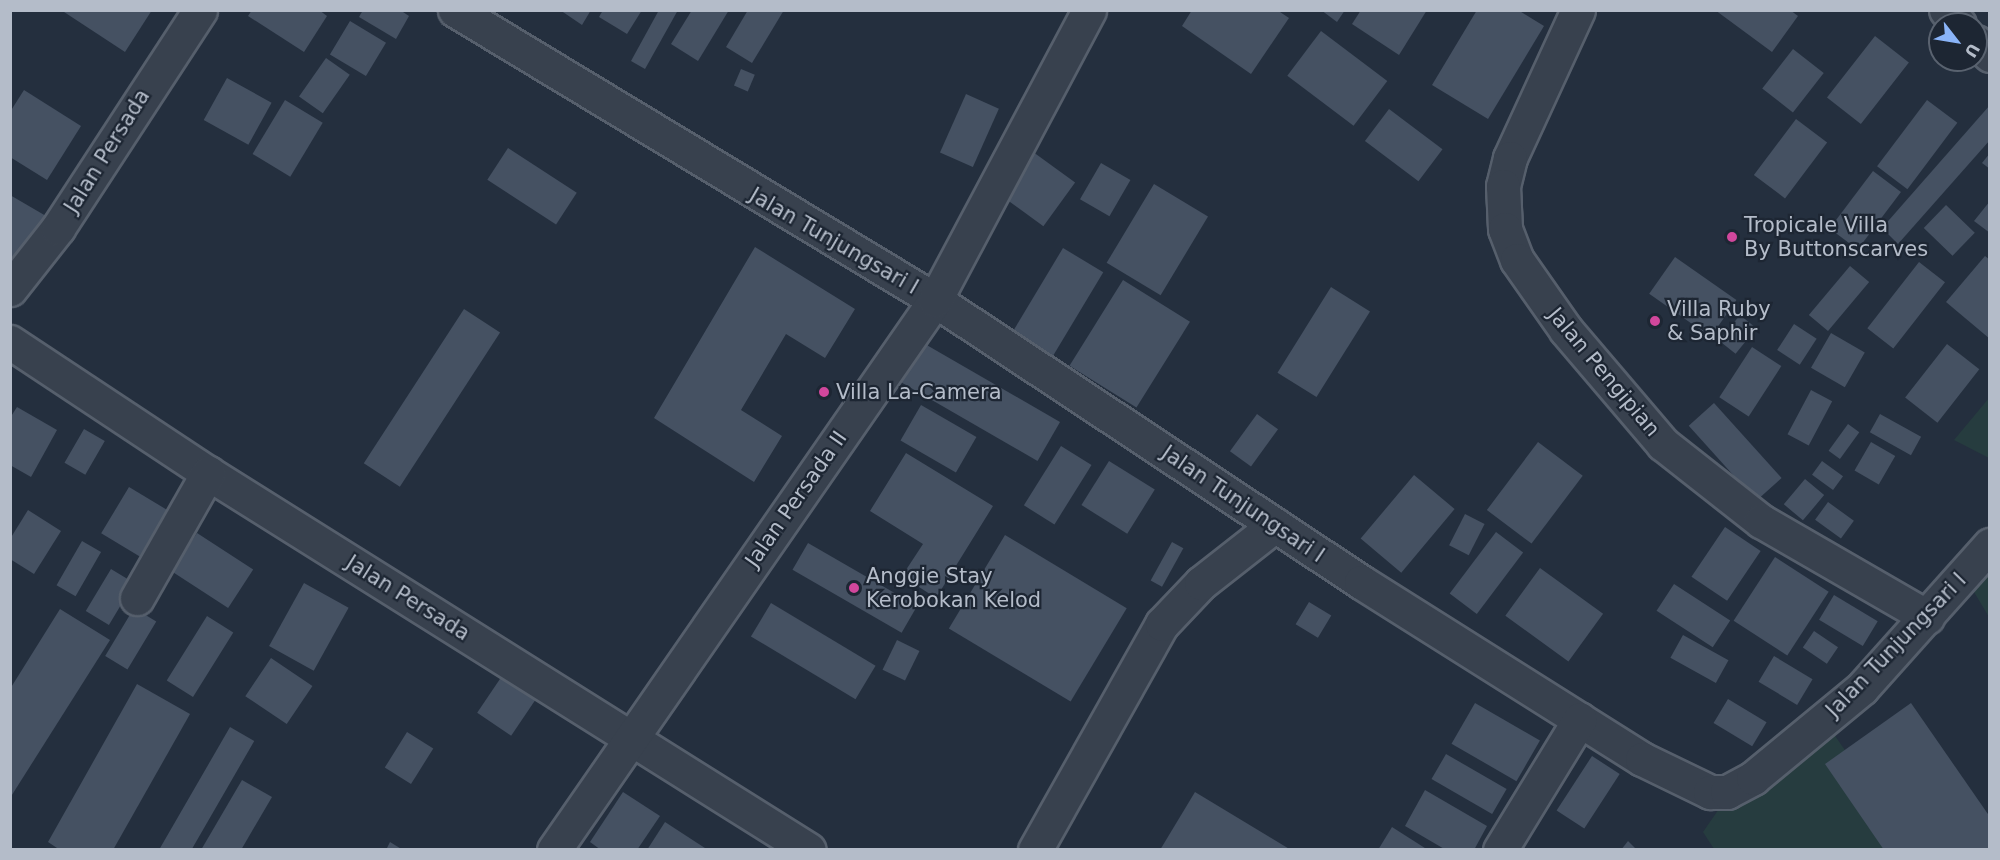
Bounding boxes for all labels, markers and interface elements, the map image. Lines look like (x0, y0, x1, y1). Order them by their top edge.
north arrow (1928, 12, 1988, 72)
text: U (1961, 40, 1984, 61)
street label: Jalan Persada (59, 84, 155, 218)
street label: Jalan Tunjungsari I (745, 182, 923, 300)
place label: Tropicale Villa By Buttonscarves (1744, 212, 1928, 262)
marker: Tropicale Villa By Buttonscarves (1725, 230, 1739, 244)
place label: Villa Ruby & Saphir (1667, 296, 1771, 346)
street label: Jalan Pengipian (1543, 302, 1665, 442)
marker: Villa Ruby & Saphir (1648, 314, 1662, 328)
place label: Villa La-Camera (836, 379, 1002, 405)
marker: Villa La-Camera (817, 385, 831, 399)
street label: Jalan Persada II (740, 426, 852, 572)
street label: Jalan Tunjungsari I (1157, 440, 1329, 568)
street label: Jalan Persada (341, 550, 475, 646)
place label: Anggie Stay Kerobokan Kelod (866, 563, 1041, 613)
street label: Jalan Tunjungsari I (1821, 568, 1971, 722)
marker: Anggie Stay Kerobokan Kelod (847, 581, 861, 595)

